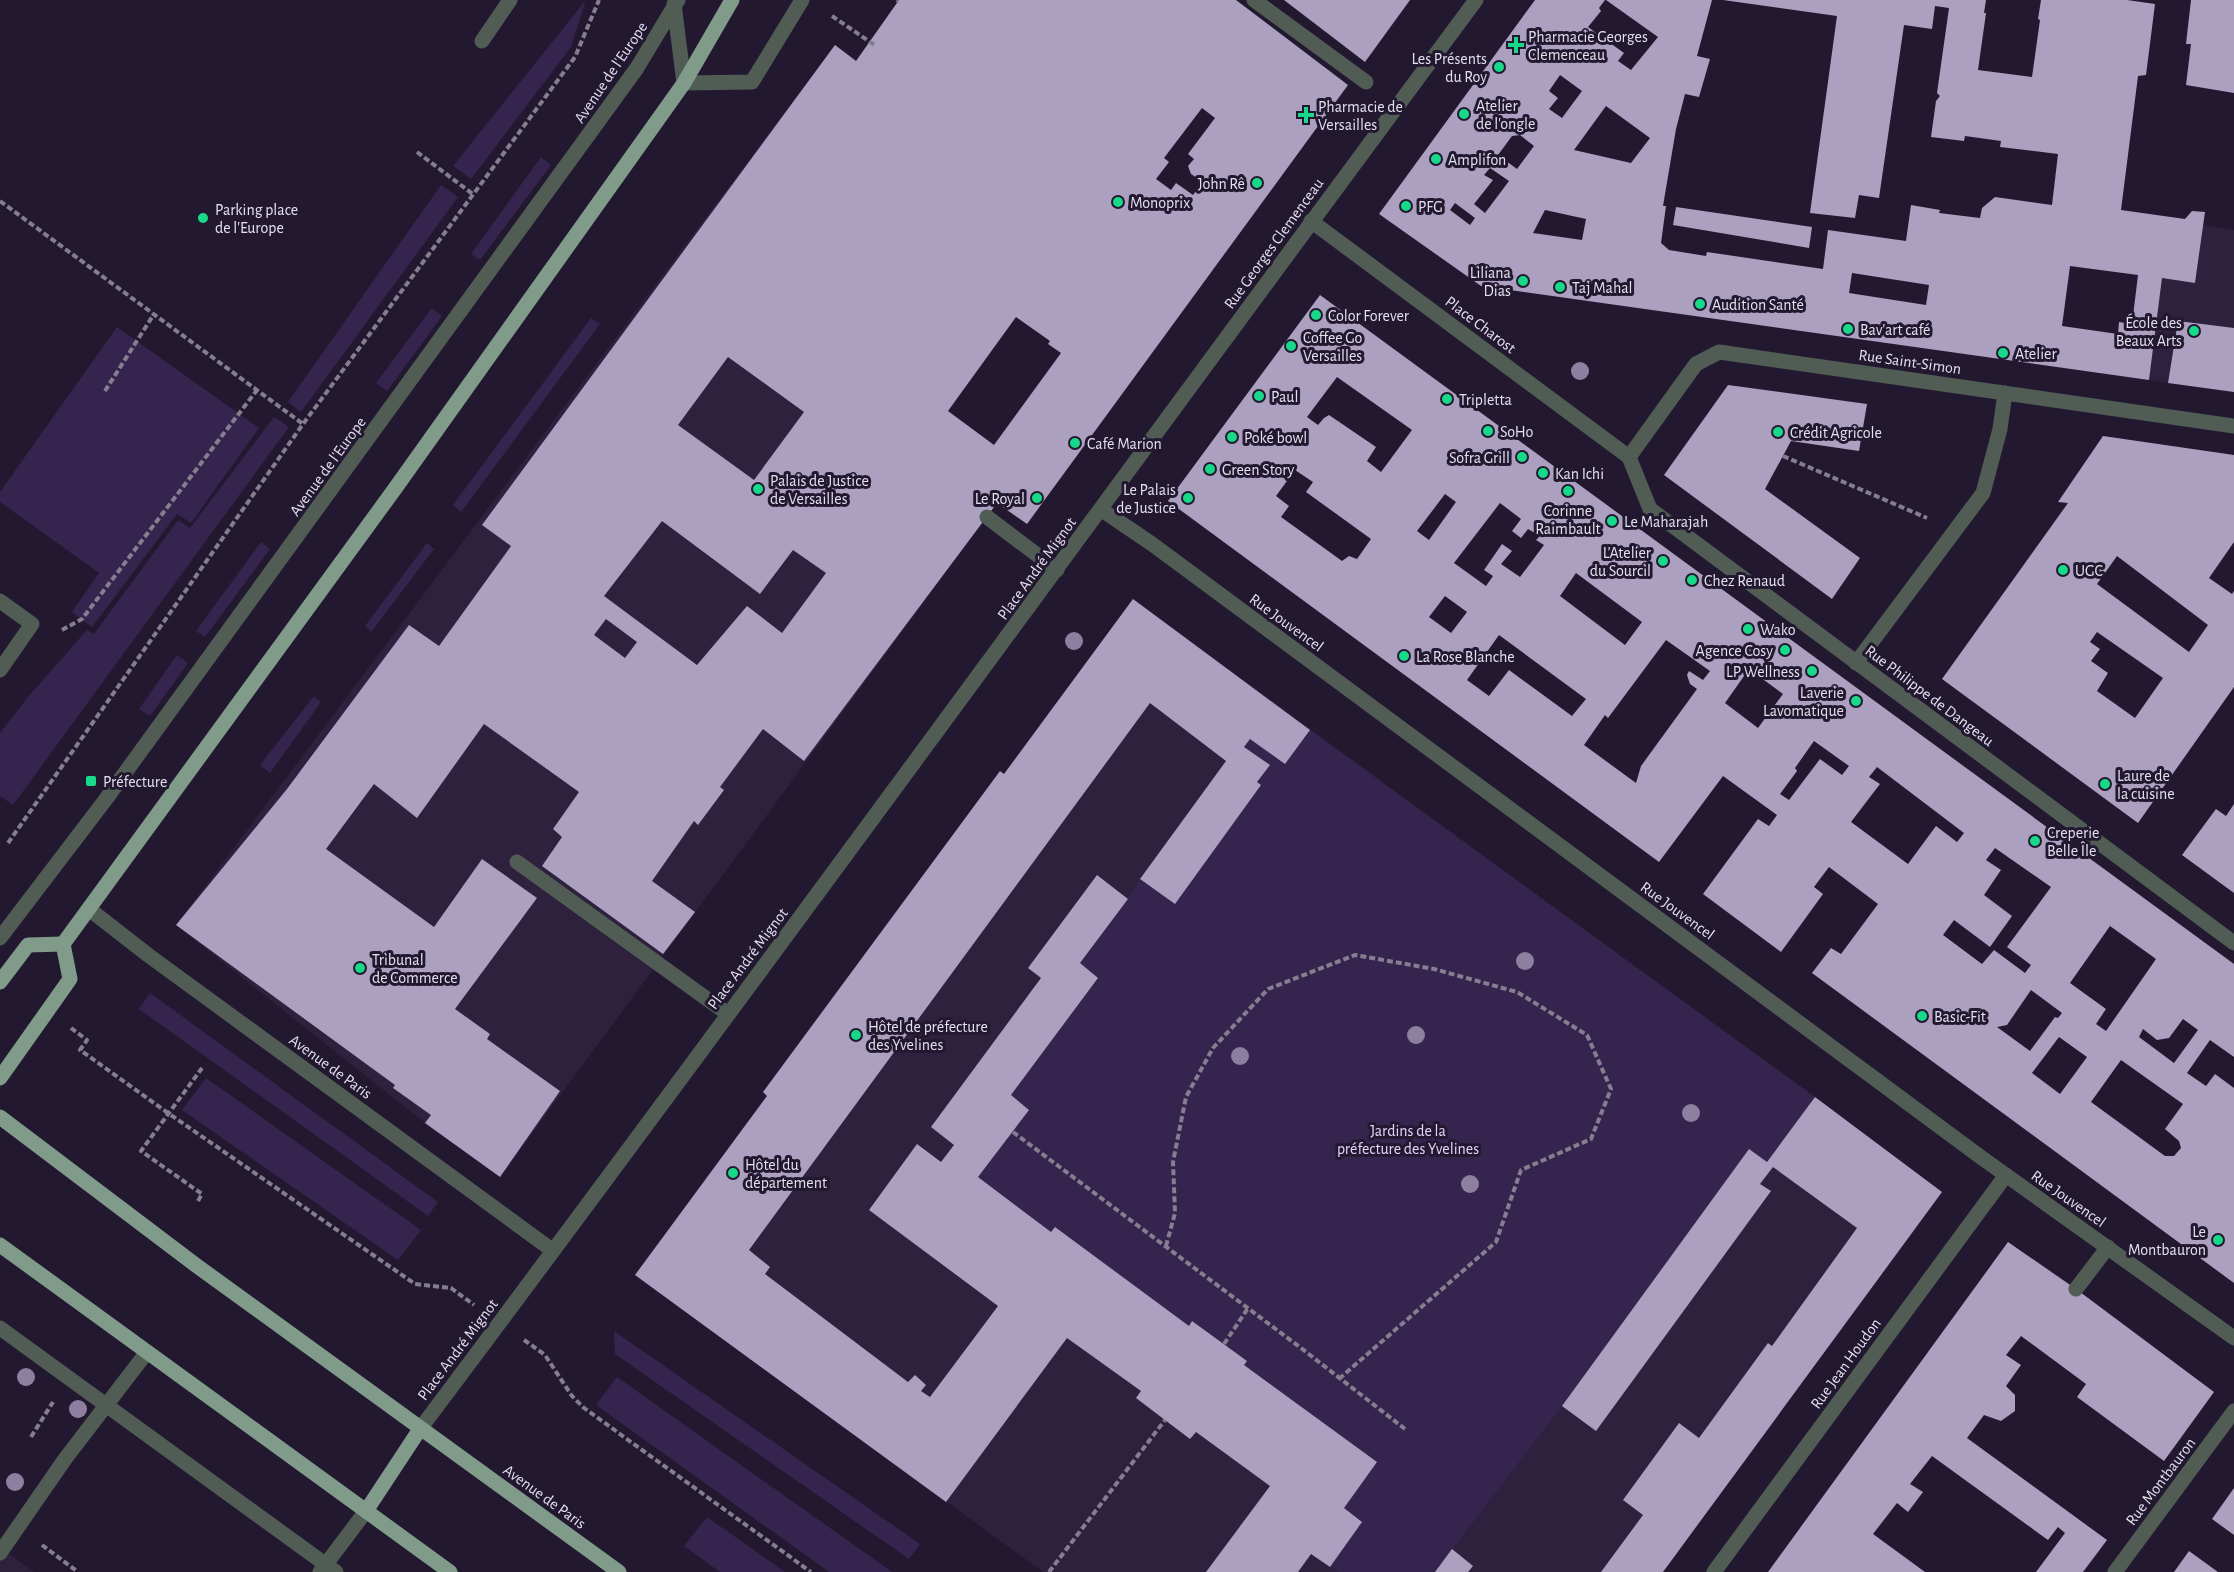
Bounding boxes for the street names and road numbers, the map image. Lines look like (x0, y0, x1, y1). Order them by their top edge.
street label: Avenue de l'Europe (571, 19, 650, 126)
street label: Rue Georges Clemenceau (1221, 175, 1326, 312)
street label: Place Charost (1442, 293, 1519, 356)
street label: Rue Saint-Simon (1858, 347, 1962, 377)
street label: Avenue de l'Europe (287, 414, 369, 519)
street label: Place André Mignot (994, 514, 1079, 623)
street label: Rue Jouvencel (1247, 591, 1326, 655)
street label: Rue Philippe de Dangeau (1862, 642, 1997, 749)
street label: Rue Jouvencel (1638, 879, 1717, 943)
street label: Place André Mignot (705, 905, 791, 1012)
street label: Avenue de Paris (286, 1032, 375, 1102)
street label: Rue Jouvencel (2028, 1167, 2109, 1230)
street label: Place André Mignot (415, 1296, 501, 1403)
street label: Rue Jean Houdon (1808, 1315, 1884, 1412)
street label: Rue Montbauron (2123, 1435, 2199, 1528)
street label: Avenue de Paris (500, 1462, 589, 1532)

